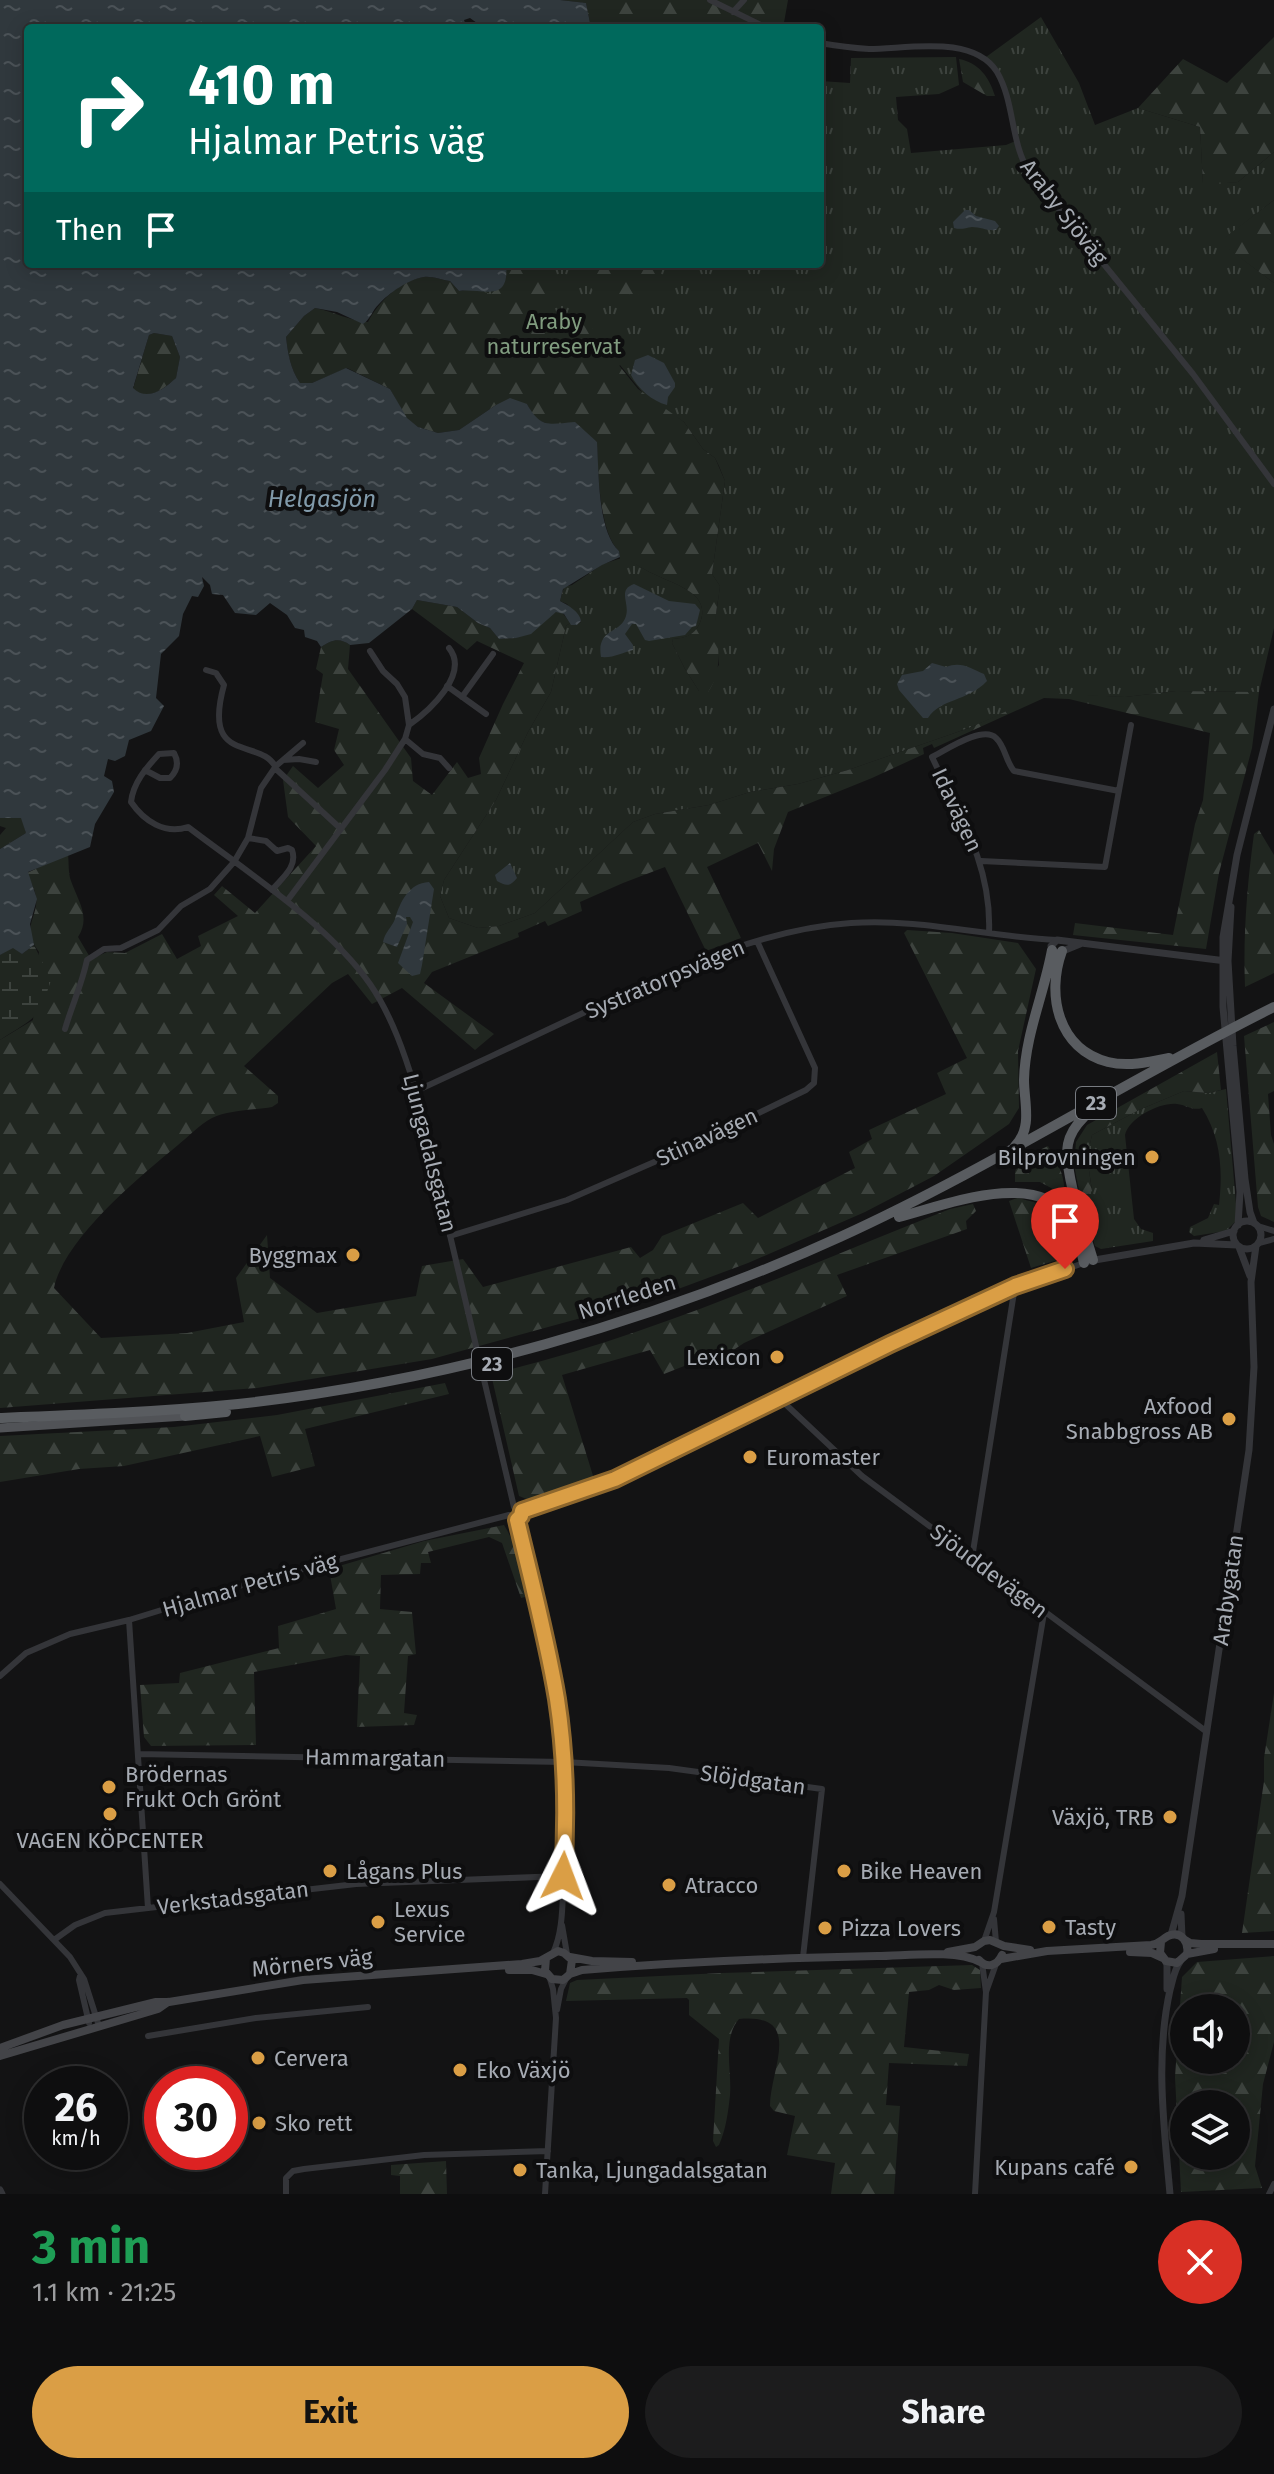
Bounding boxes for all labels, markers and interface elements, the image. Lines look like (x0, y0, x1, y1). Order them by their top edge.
text: 410 m (188, 52, 335, 119)
icon: right (56, 56, 160, 160)
text: Hjalmar Petris väg (188, 120, 484, 164)
street label: Araby Sjöväg (1014, 154, 1114, 271)
icon: arrive (139, 208, 183, 252)
text: Then (56, 212, 123, 248)
park label: Araby naturreservat (486, 308, 622, 360)
water label: Helgasjön (268, 485, 376, 513)
street label: Idavägen (926, 764, 988, 856)
street label: Systratorpsvägen (581, 933, 749, 1025)
street label: Ljungadalsgatan (397, 1071, 463, 1235)
road number: 23 (1076, 1087, 1116, 1119)
street label: Stinavägen (652, 1102, 762, 1172)
place label: Bilprovningen (998, 1144, 1136, 1171)
marker: Bilprovningen (1143, 1148, 1161, 1166)
pin (1031, 1187, 1099, 1269)
icon: arrive (1043, 1199, 1087, 1243)
place label: Byggmax (248, 1242, 337, 1269)
marker: Byggmax (344, 1246, 362, 1264)
street label: Norrleden (575, 1269, 679, 1325)
place label: Lexicon (686, 1344, 761, 1371)
road number: 23 (472, 1348, 512, 1380)
marker: Lexicon (768, 1348, 786, 1366)
place label: Axfood Snabbgross AB (1066, 1393, 1213, 1445)
marker: Axfood Snabbgross AB (1220, 1410, 1238, 1428)
place label: Euromaster (766, 1444, 880, 1471)
marker: Euromaster (741, 1448, 759, 1466)
street label: Sjöuddevägen (925, 1518, 1053, 1624)
street label: Arabygatan (1207, 1533, 1249, 1647)
street label: Hjalmar Petris väg (159, 1547, 341, 1623)
street label: Hammargatan (305, 1743, 445, 1773)
street label: Slöjdgatan (699, 1759, 807, 1801)
place label: Brödernas Frukt Och Grönt (125, 1761, 281, 1813)
marker: Brödernas Frukt Och Grönt (100, 1778, 118, 1796)
place label: Växjö, TRB (1052, 1804, 1154, 1831)
marker: VAGEN KÖPCENTER (101, 1805, 119, 1823)
marker: Växjö, TRB (1161, 1808, 1179, 1826)
place label: VAGEN KÖPCENTER (16, 1827, 204, 1854)
position arrow (521, 1834, 605, 1918)
place label: Lågans Plus (346, 1858, 463, 1885)
place label: Bike Heaven (860, 1858, 982, 1885)
marker: Lågans Plus (321, 1862, 339, 1880)
marker: Bike Heaven (835, 1862, 853, 1880)
place label: Atracco (685, 1872, 758, 1899)
street label: Verkstadsgatan (156, 1875, 310, 1921)
marker: Atracco (660, 1876, 678, 1894)
place label: Lexus Service (394, 1896, 466, 1948)
marker: Lexus Service (369, 1913, 387, 1931)
place label: Tasty (1065, 1914, 1116, 1941)
place label: Pizza Lovers (841, 1915, 961, 1942)
marker: Tasty (1040, 1918, 1058, 1936)
marker: Pizza Lovers (816, 1919, 834, 1937)
street label: Mörners väg (250, 1943, 374, 1983)
map controls (1170, 1994, 1250, 2170)
button: sound (1170, 1994, 1250, 2074)
place label: Cervera (274, 2045, 349, 2072)
marker: Cervera (249, 2049, 267, 2067)
place label: Eko Växjö (476, 2057, 571, 2084)
marker: Eko Växjö (451, 2061, 469, 2079)
speed limit sign: 30 (144, 2066, 248, 2170)
text: 26 (54, 2084, 98, 2132)
button: layers (1170, 2090, 1250, 2170)
place label: Sko rett (275, 2110, 352, 2137)
marker: Sko rett (250, 2114, 268, 2132)
text: km/h (51, 2126, 101, 2150)
place label: Kupans café (994, 2154, 1115, 2181)
place label: Tanka, Ljungadalsgatan (536, 2157, 768, 2184)
marker: Kupans café (1122, 2158, 1140, 2176)
marker: Tanka, Ljungadalsgatan (511, 2161, 529, 2179)
text: 3 min (32, 2218, 150, 2276)
button: close (1158, 2220, 1242, 2304)
text: 1.1 km · 21:25 (32, 2277, 176, 2308)
button: Exit (32, 2366, 629, 2458)
button: Share (645, 2366, 1242, 2458)

